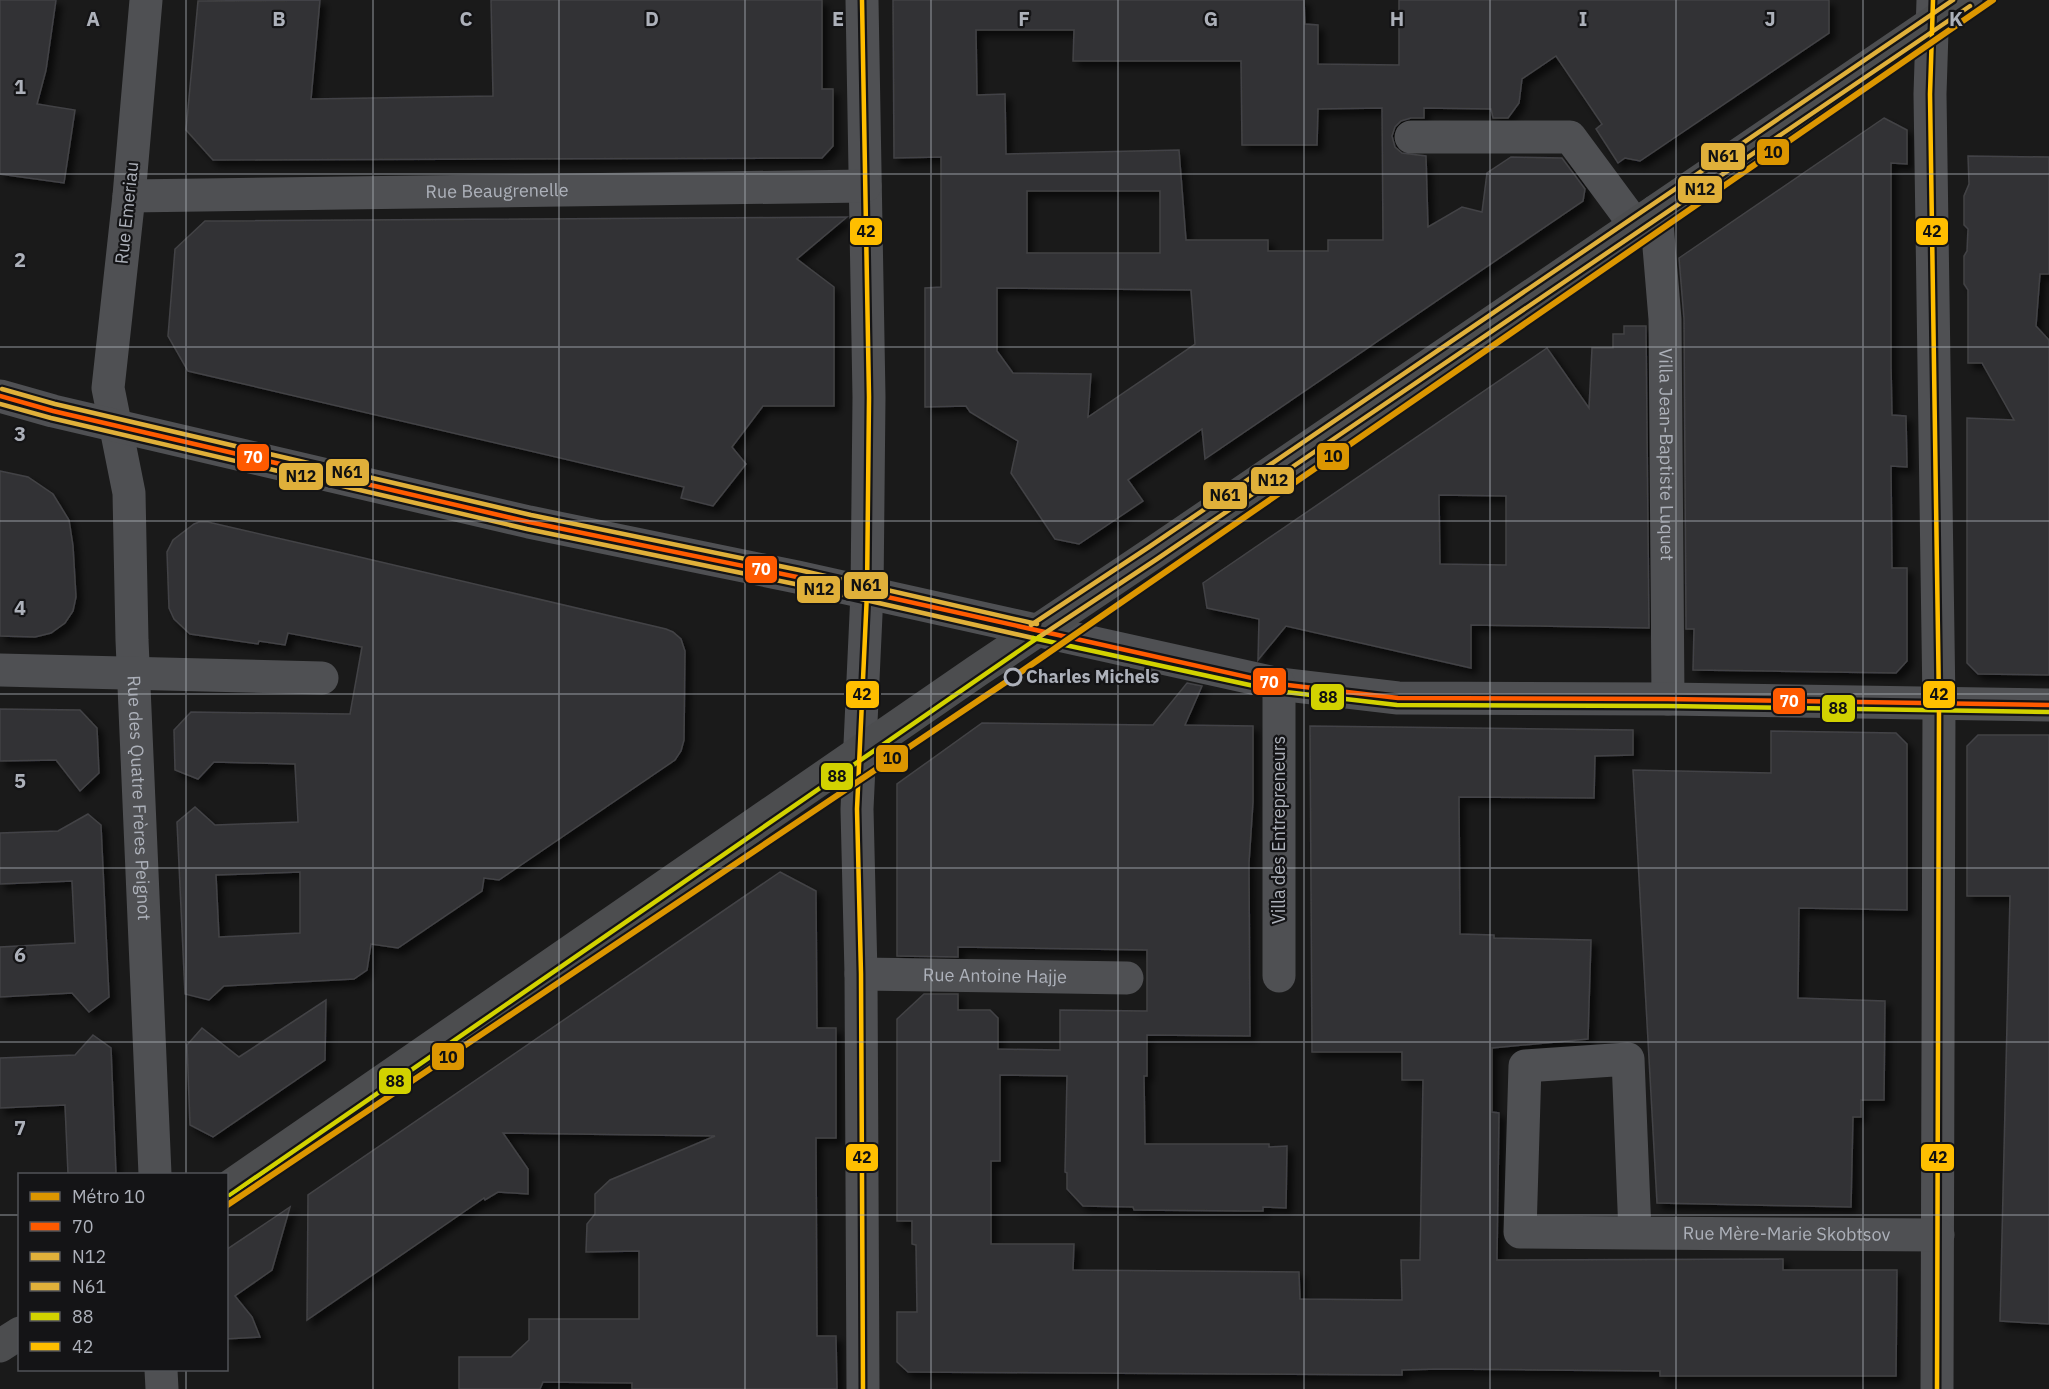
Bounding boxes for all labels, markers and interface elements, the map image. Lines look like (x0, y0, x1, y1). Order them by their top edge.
text: A (86, 5, 100, 32)
text: B (272, 5, 286, 32)
text: C (459, 5, 473, 32)
text: D (645, 5, 659, 32)
text: E (832, 5, 844, 32)
text: F (1018, 5, 1030, 32)
text: G (1204, 5, 1218, 32)
text: H (1390, 5, 1404, 32)
text: I (1579, 5, 1587, 32)
text: J (1764, 5, 1776, 32)
text: K (1949, 5, 1963, 32)
text: 1 (14, 73, 26, 100)
line badge: 10 (1756, 138, 1790, 166)
line badge: N61 (1700, 142, 1746, 171)
text: 10 (1763, 142, 1783, 162)
text: N61 (1708, 146, 1739, 166)
street label: Rue Emeriau (110, 161, 143, 265)
line badge: N12 (1677, 175, 1723, 204)
street label: Rue Beaugrenelle (425, 178, 569, 203)
text: N12 (1685, 179, 1715, 199)
line badge: 42 (849, 217, 883, 246)
line badge: 42 (1915, 217, 1949, 246)
text: 42 (856, 221, 876, 241)
text: 42 (1922, 221, 1942, 241)
text: 2 (14, 246, 26, 273)
street label: Villa Jean-Baptiste Luquet (1654, 348, 1679, 561)
text: 3 (14, 420, 26, 447)
line badge: 10 (1316, 442, 1350, 471)
line badge: 70 (236, 443, 270, 472)
text: 10 (1323, 446, 1343, 466)
text: 70 (243, 447, 263, 467)
line badge: N61 (325, 458, 370, 487)
line badge: N12 (278, 462, 324, 491)
text: N61 (332, 462, 363, 482)
text: N12 (286, 466, 316, 486)
line badge: N12 (1250, 466, 1295, 495)
text: N12 (1258, 470, 1288, 490)
line badge: N61 (1202, 481, 1248, 510)
text: N61 (1210, 485, 1241, 505)
line badge: 70 (744, 555, 778, 584)
text: 70 (751, 559, 771, 579)
line badge: N61 (843, 571, 889, 600)
line badge: N12 (796, 575, 841, 604)
text: N61 (851, 575, 882, 595)
text: N12 (804, 579, 834, 599)
text: 4 (14, 594, 26, 621)
place label: Charles Michels (1026, 665, 1159, 688)
line badge: 70 (1252, 667, 1287, 696)
marker: Charles Michels (1004, 668, 1022, 686)
text: 70 (1259, 672, 1279, 692)
street label: Rue des Quatre Frères Peignot (123, 675, 156, 921)
line badge: 42 (845, 680, 880, 709)
line badge: 42 (1922, 680, 1956, 709)
line badge: 88 (1310, 683, 1345, 711)
text: 42 (852, 684, 872, 704)
text: 42 (1929, 684, 1949, 704)
text: 88 (1318, 687, 1338, 707)
line badge: 70 (1772, 687, 1806, 715)
text: 70 (1779, 691, 1799, 711)
line badge: 88 (1821, 694, 1856, 723)
text: 88 (1828, 698, 1848, 718)
street label: Villa des Entrepreneurs (1267, 736, 1290, 924)
line badge: 10 (875, 744, 909, 773)
text: 10 (882, 748, 902, 768)
line badge: 88 (820, 762, 854, 791)
text: 88 (827, 766, 847, 786)
text: 5 (14, 767, 26, 794)
text: 6 (14, 941, 26, 968)
street label: Rue Antoine Hajje (923, 963, 1067, 988)
line badge: 10 (431, 1042, 465, 1071)
text: 10 (438, 1047, 458, 1067)
line badge: 88 (378, 1067, 412, 1095)
text: 88 (385, 1071, 405, 1091)
text: 7 (14, 1114, 26, 1141)
line badge: 42 (845, 1143, 879, 1172)
line badge: 42 (1920, 1143, 1955, 1172)
text: 42 (852, 1147, 872, 1167)
text: 42 (1928, 1147, 1948, 1167)
legend (18, 1173, 228, 1371)
text: Métro 10 (72, 1185, 145, 1208)
text: 70 (72, 1215, 94, 1238)
street label: Rue Mère-Marie Skobtsov (1683, 1221, 1891, 1246)
text: N12 (72, 1245, 106, 1268)
text: N61 (72, 1275, 106, 1298)
text: 88 (72, 1305, 94, 1328)
text: 42 (72, 1335, 94, 1358)

